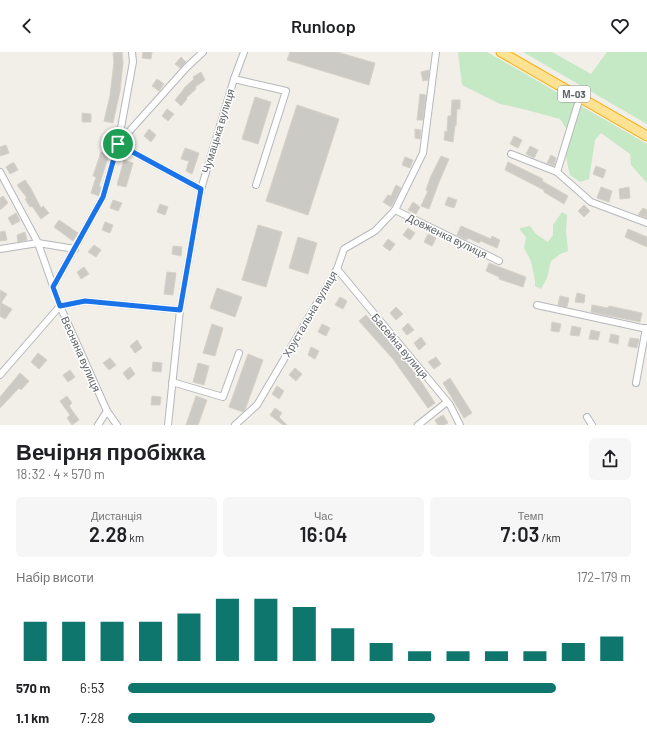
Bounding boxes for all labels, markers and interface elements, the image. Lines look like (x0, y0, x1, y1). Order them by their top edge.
icon: back (16, 15, 38, 37)
text: Runloop (291, 15, 356, 37)
icon: heart (609, 15, 631, 37)
road number: М-03 (558, 86, 590, 102)
street label: Чумацька вулиця (199, 87, 237, 175)
pin (101, 127, 135, 161)
icon: arrive (107, 133, 129, 155)
street label: Довженка вулиця (405, 210, 490, 261)
street label: Хрустальна вулиця (280, 268, 340, 359)
street label: Басейна вулиця (369, 310, 431, 381)
street label: Весняна вулиця (59, 314, 104, 394)
text: Вечірня пробіжка (16, 438, 205, 464)
button: share (589, 438, 631, 480)
text: 18:32 · 4 × 570 m (16, 466, 105, 482)
text: Дистанція (91, 509, 142, 522)
text: Час (314, 509, 333, 522)
text: Темп (518, 509, 543, 522)
text: 2.28 (89, 522, 127, 546)
text: 16:04 (300, 522, 347, 546)
text: 7:03 (500, 522, 539, 546)
text: km (127, 531, 144, 544)
text: /km (539, 531, 561, 544)
text: Набір висоти (16, 569, 94, 585)
text: 172–179 m (577, 569, 631, 585)
text: 570 m (16, 680, 50, 696)
text: 6:53 (80, 680, 104, 696)
text: 1.1 km (16, 710, 49, 726)
text: 7:28 (80, 710, 104, 726)

